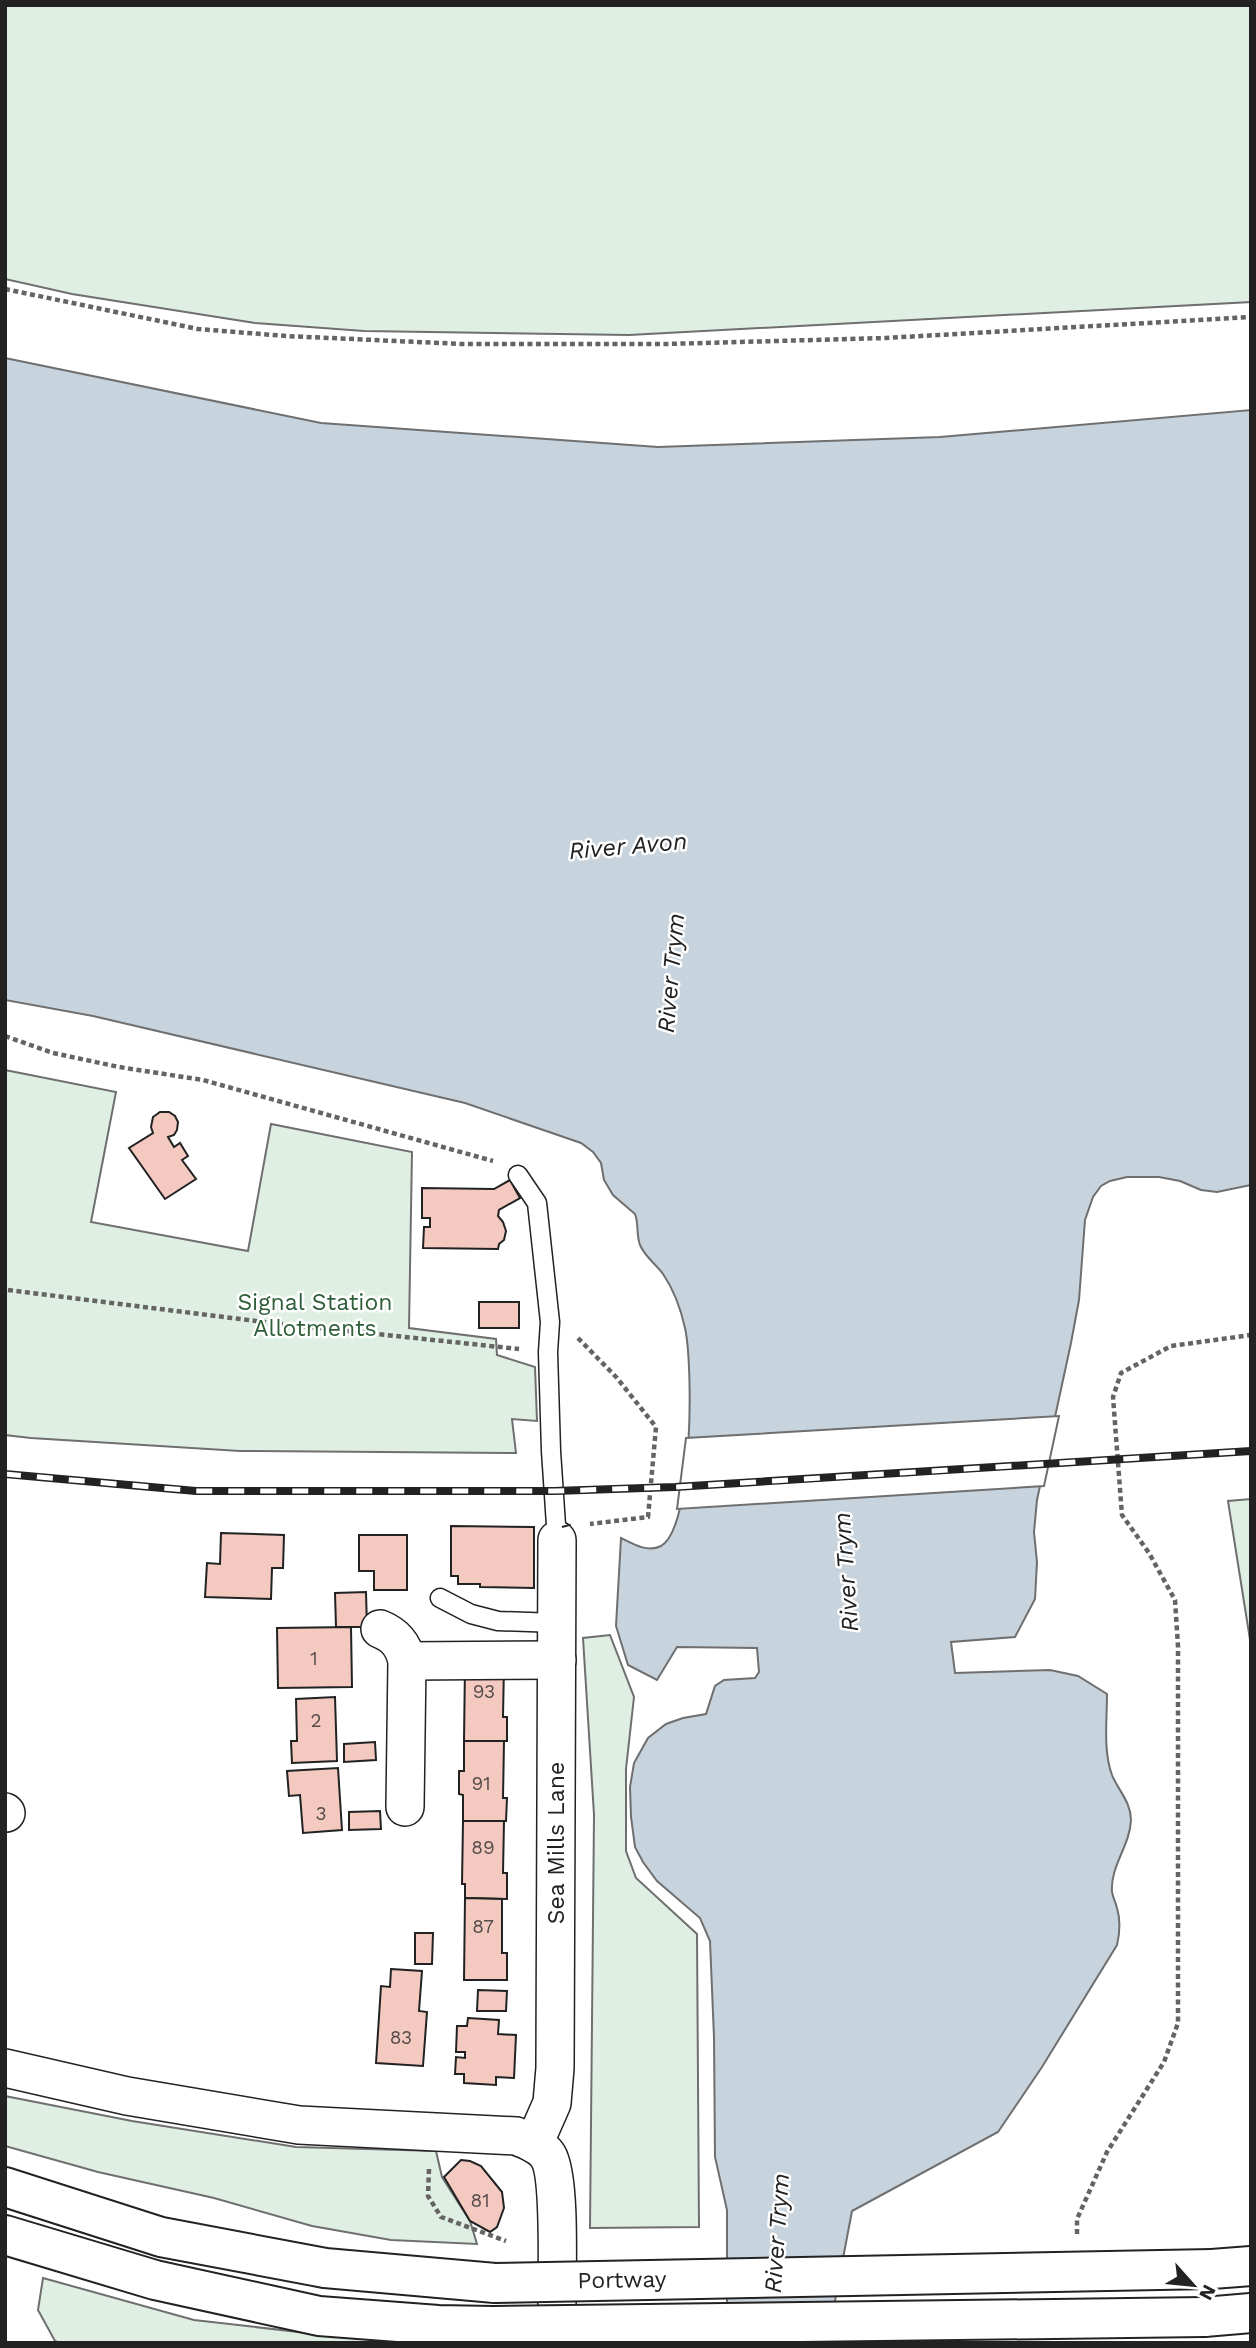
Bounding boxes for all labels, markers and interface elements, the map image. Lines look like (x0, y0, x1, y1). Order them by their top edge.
water label: River Avon (568, 827, 688, 865)
water label: River Trym (652, 912, 690, 1034)
park label: Signal Station Allotments (237, 1289, 393, 1342)
water label: River Trym (828, 1511, 864, 1633)
house number: 1 (310, 1647, 318, 1670)
house number: 93 (473, 1680, 495, 1703)
house number: 2 (310, 1709, 322, 1732)
street label: Sea Mills Lane (543, 1762, 570, 1924)
house number: 91 (471, 1772, 491, 1795)
house number: 3 (315, 1802, 327, 1825)
house number: 89 (471, 1836, 495, 1859)
house number: 87 (472, 1915, 494, 1938)
house number: 83 (390, 2026, 412, 2049)
water label: River Trym (759, 2172, 795, 2294)
house number: 81 (470, 2189, 490, 2212)
north arrow (1158, 2250, 1228, 2320)
street label: Portway (577, 2266, 667, 2294)
text: N (1194, 2281, 1221, 2304)

